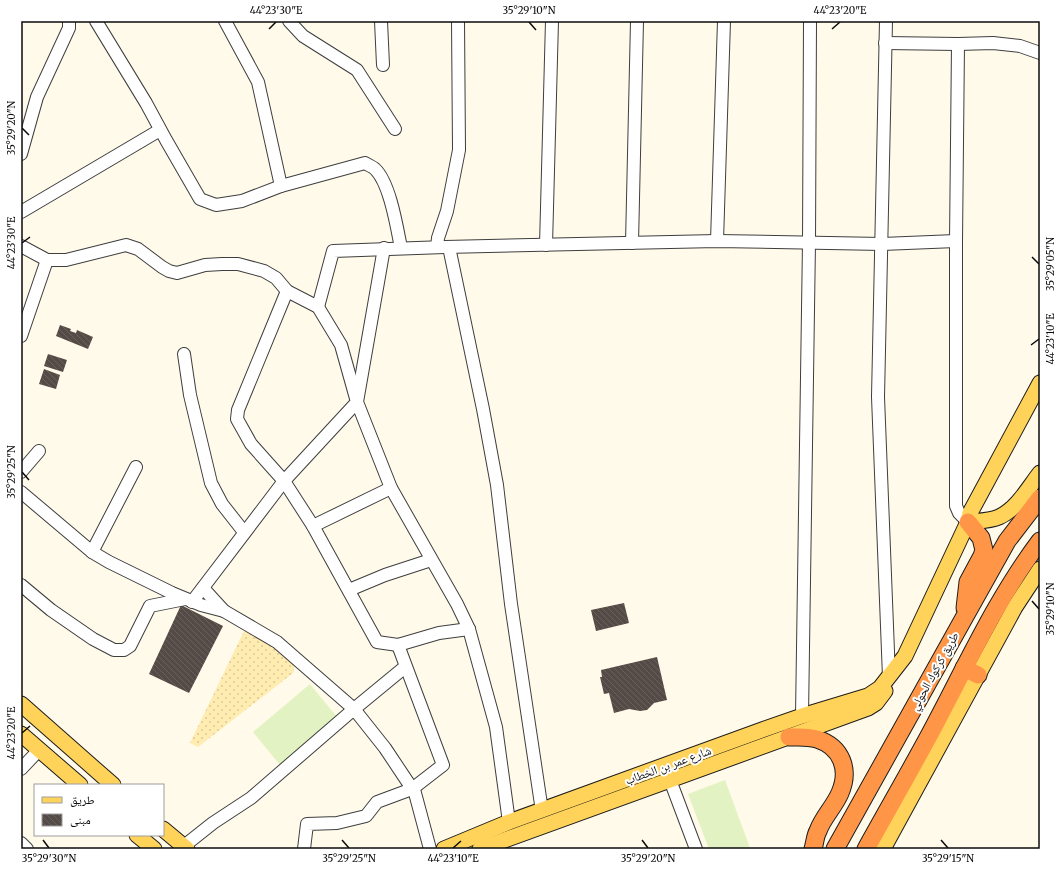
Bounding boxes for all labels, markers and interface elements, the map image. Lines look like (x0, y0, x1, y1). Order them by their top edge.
text: 44°23'30"E (250, 4, 303, 17)
text: 35°29'10"N (503, 4, 556, 17)
text: 44°23'20"E (814, 4, 867, 17)
text: 35°29'20"N (5, 101, 18, 155)
text: 44°23'30"E (5, 216, 18, 269)
text: 35°29'05"N (1044, 237, 1057, 291)
text: 44°23'10"E (1044, 313, 1057, 365)
text: 35°29'25"N (5, 445, 18, 499)
text: 35°29'10"N (1044, 582, 1057, 635)
street label: طريق كركوك الحولي (906, 629, 964, 714)
text: 44°23'20"E (5, 706, 18, 759)
street label: شارع عمر بن الخطاب (623, 742, 714, 789)
legend (34, 784, 164, 836)
text: طريق (70, 792, 95, 807)
text: مبنى (70, 812, 91, 827)
text: 35°29'30"N (22, 852, 76, 865)
text: 35°29'25"N (322, 852, 376, 865)
text: 44°23'10"E (427, 852, 479, 865)
text: 35°29'20"N (621, 852, 675, 865)
text: 35°29'15"N (922, 852, 974, 865)

